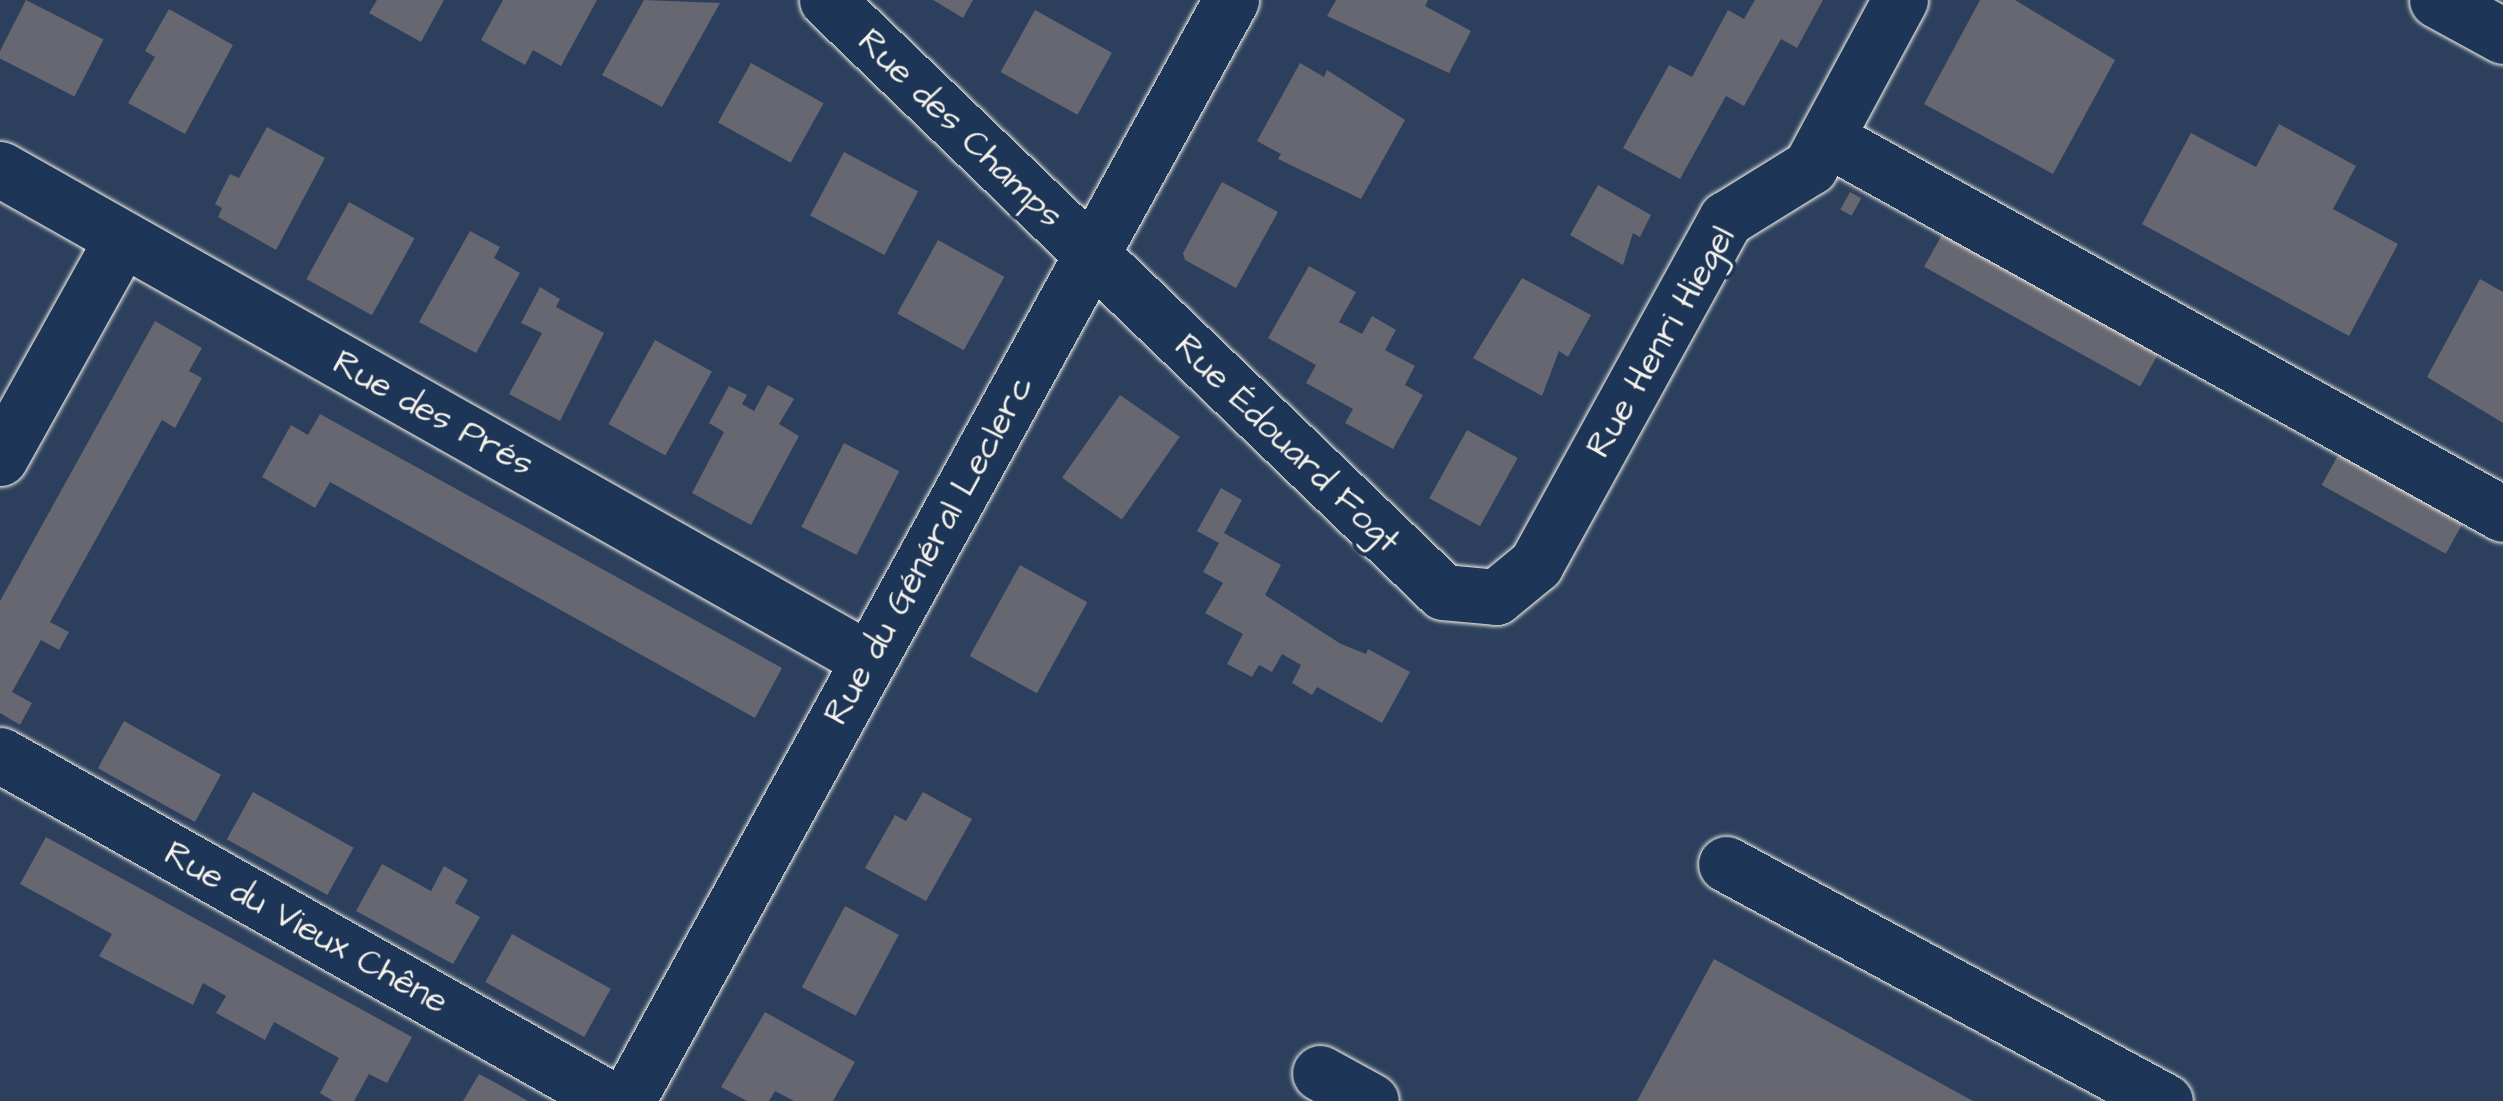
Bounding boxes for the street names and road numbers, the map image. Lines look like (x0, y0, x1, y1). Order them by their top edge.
street label: Rue des Champs (849, 21, 1071, 237)
street label: Rue Henri Hiegel (1578, 219, 1744, 465)
street label: Rue Édouard Fogt (1166, 326, 1408, 562)
street label: Rue des Prés (326, 342, 540, 486)
street label: Rue du Général Leclerc (815, 368, 1043, 732)
street label: Rue du Vieux Chêne (157, 833, 455, 1023)

